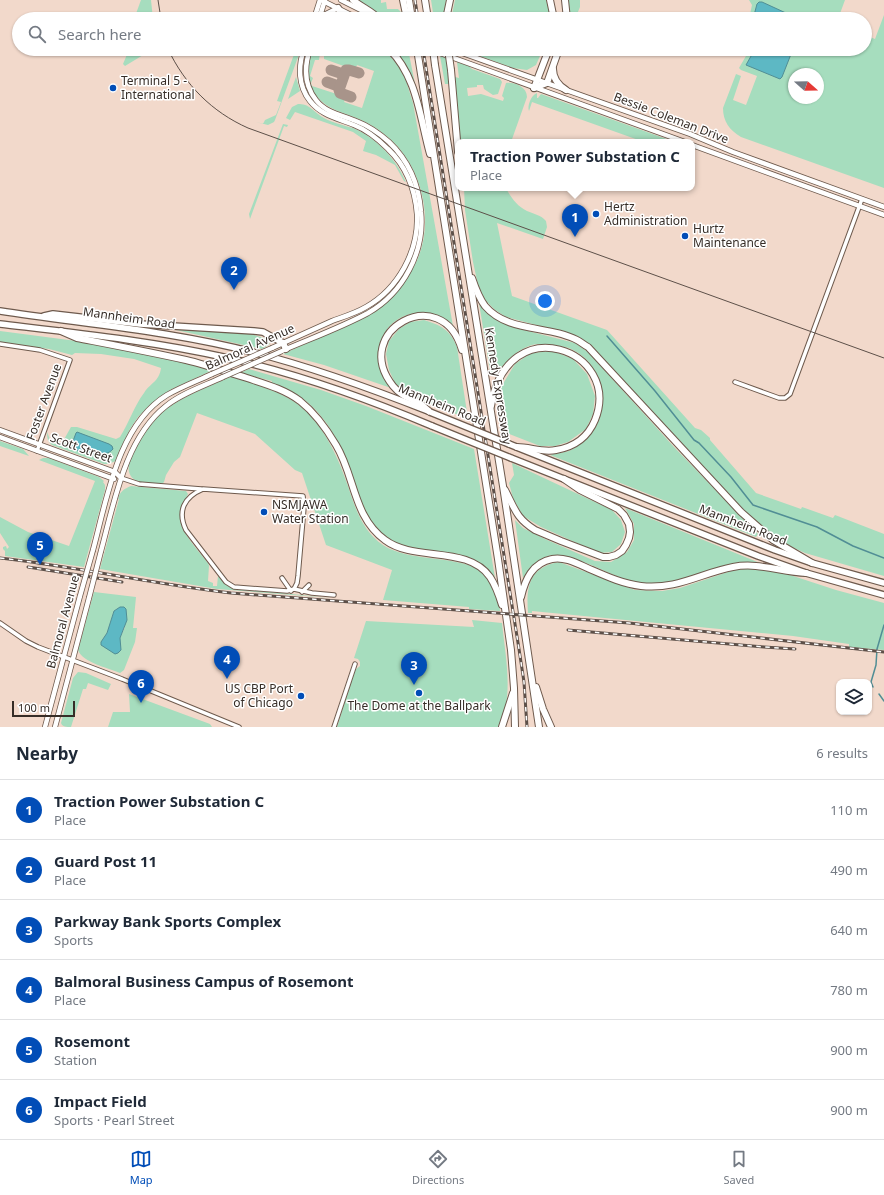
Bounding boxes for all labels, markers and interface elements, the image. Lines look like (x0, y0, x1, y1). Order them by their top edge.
search box (12, 12, 872, 56)
icon: search (26, 23, 48, 45)
text: Search here (58, 24, 141, 44)
north arrow (788, 68, 824, 104)
place label: Terminal 5 - International (121, 72, 195, 103)
marker: Terminal 5 - International (108, 83, 118, 93)
street label: Bessie Coleman Drive (611, 88, 731, 147)
popup (455, 139, 695, 191)
text: Traction Power Substation C (470, 146, 680, 166)
text: Place (470, 166, 502, 184)
place label: Hertz Administration (604, 198, 688, 229)
pin: 1 (562, 204, 588, 237)
marker: Hertz Administration (591, 209, 601, 219)
place label: Hurtz Maintenance (693, 220, 767, 251)
marker: Hurtz Maintenance (680, 231, 690, 241)
pin: 2 (221, 257, 247, 290)
your location (535, 291, 555, 311)
street label: Mannheim Road (82, 303, 176, 332)
street label: Balmoral Avenue (203, 319, 297, 374)
street label: Kennedy Expressway (481, 326, 516, 446)
street label: Foster Avenue (22, 361, 65, 443)
street label: Mannheim Road (396, 379, 488, 430)
street label: Scott Street (48, 428, 115, 467)
place label: NSMJAWA Water Station (272, 496, 349, 527)
street label: Mannheim Road (697, 500, 790, 549)
marker: NSMJAWA Water Station (259, 507, 269, 517)
pin: 5 (27, 532, 53, 565)
street label: Balmoral Avenue (42, 573, 83, 670)
pin: 4 (214, 646, 240, 679)
pin: 3 (401, 652, 427, 685)
pin: 6 (128, 670, 154, 703)
map controls (836, 679, 872, 715)
button: layers (836, 679, 872, 715)
place label: US CBP Port of Chicago (225, 680, 294, 711)
marker: The Dome at the Ballpark (414, 688, 424, 698)
marker: US CBP Port of Chicago (296, 691, 306, 701)
place label: The Dome at the Ballpark (347, 697, 491, 714)
scale bar (12, 699, 75, 718)
text: 100 m (18, 700, 50, 715)
text: Nearby (16, 742, 78, 765)
text: 6 results (816, 744, 868, 762)
text: Traction Power Substation C (54, 791, 264, 811)
text: 1 (25, 801, 33, 819)
text: 110 m (830, 801, 868, 819)
text: Place (54, 811, 86, 829)
text: Guard Post 11 (54, 851, 157, 871)
text: 2 (25, 861, 33, 879)
text: 490 m (830, 861, 868, 879)
text: Place (54, 871, 86, 889)
text: Parkway Bank Sports Complex (54, 911, 281, 931)
text: 3 (25, 921, 33, 939)
text: 640 m (830, 921, 868, 939)
text: Sports (54, 931, 93, 949)
text: Balmoral Business Campus of Rosemont (54, 971, 354, 991)
text: 4 (25, 981, 33, 999)
text: 780 m (830, 981, 868, 999)
text: Place (54, 991, 86, 1009)
text: Rosemont (54, 1031, 130, 1051)
text: 5 (25, 1041, 33, 1059)
text: 900 m (830, 1041, 868, 1059)
text: Station (54, 1051, 97, 1069)
text: Impact Field (54, 1091, 147, 1111)
text: 6 (25, 1101, 33, 1119)
text: 900 m (830, 1101, 868, 1119)
text: Sports · Pearl Street (54, 1111, 174, 1129)
tab: Map (130, 1148, 153, 1187)
tab: Directions (412, 1148, 464, 1187)
tab: Saved (724, 1148, 754, 1187)

